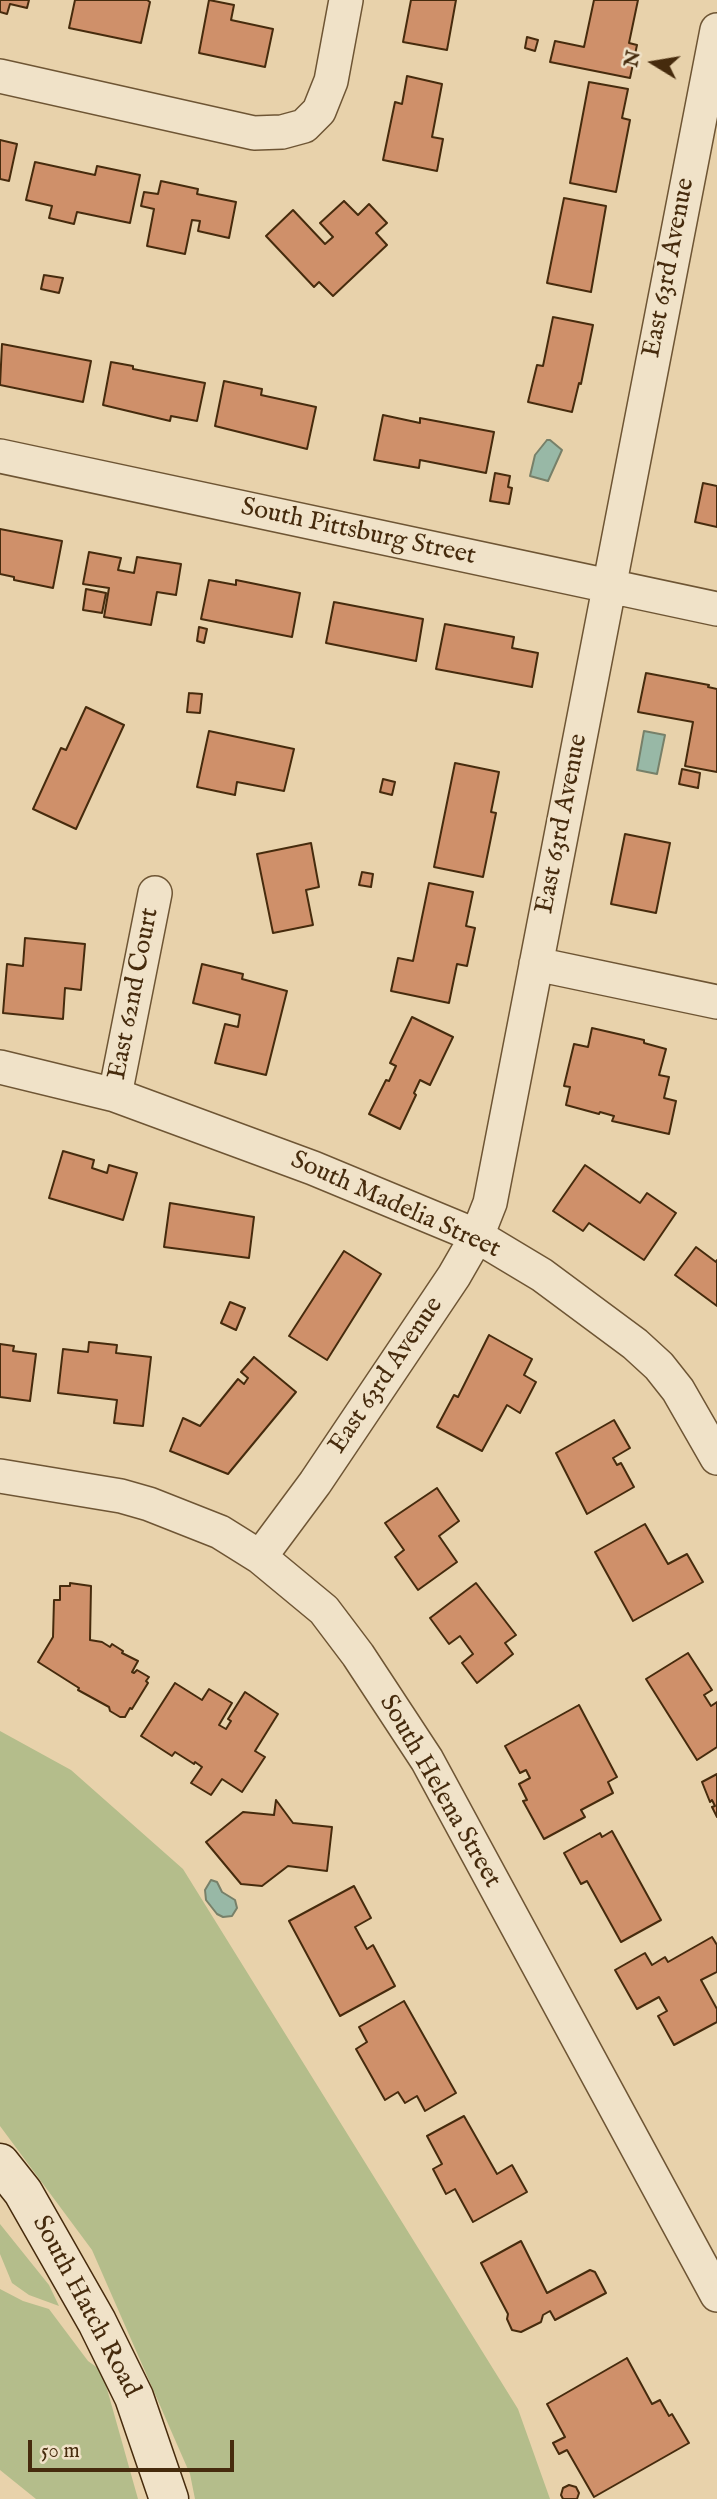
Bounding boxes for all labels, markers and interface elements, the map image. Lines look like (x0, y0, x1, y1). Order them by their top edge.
north arrow (619, 28, 689, 98)
text: N (620, 49, 647, 69)
street label: East 63rd Avenue (637, 176, 703, 360)
street label: South Pittsburg Street (238, 493, 478, 573)
street label: East 63rd Avenue (530, 732, 596, 916)
street label: East 62nd Court (103, 906, 167, 1082)
street label: South Madelia Street (285, 1146, 505, 1266)
street label: East 63rd Avenue (323, 1292, 451, 1460)
street label: South Helena Street (371, 1690, 507, 1894)
street label: South Hatch Road (24, 2211, 146, 2403)
scale bar (32, 2426, 238, 2470)
text: 50 m (41, 2438, 80, 2465)

